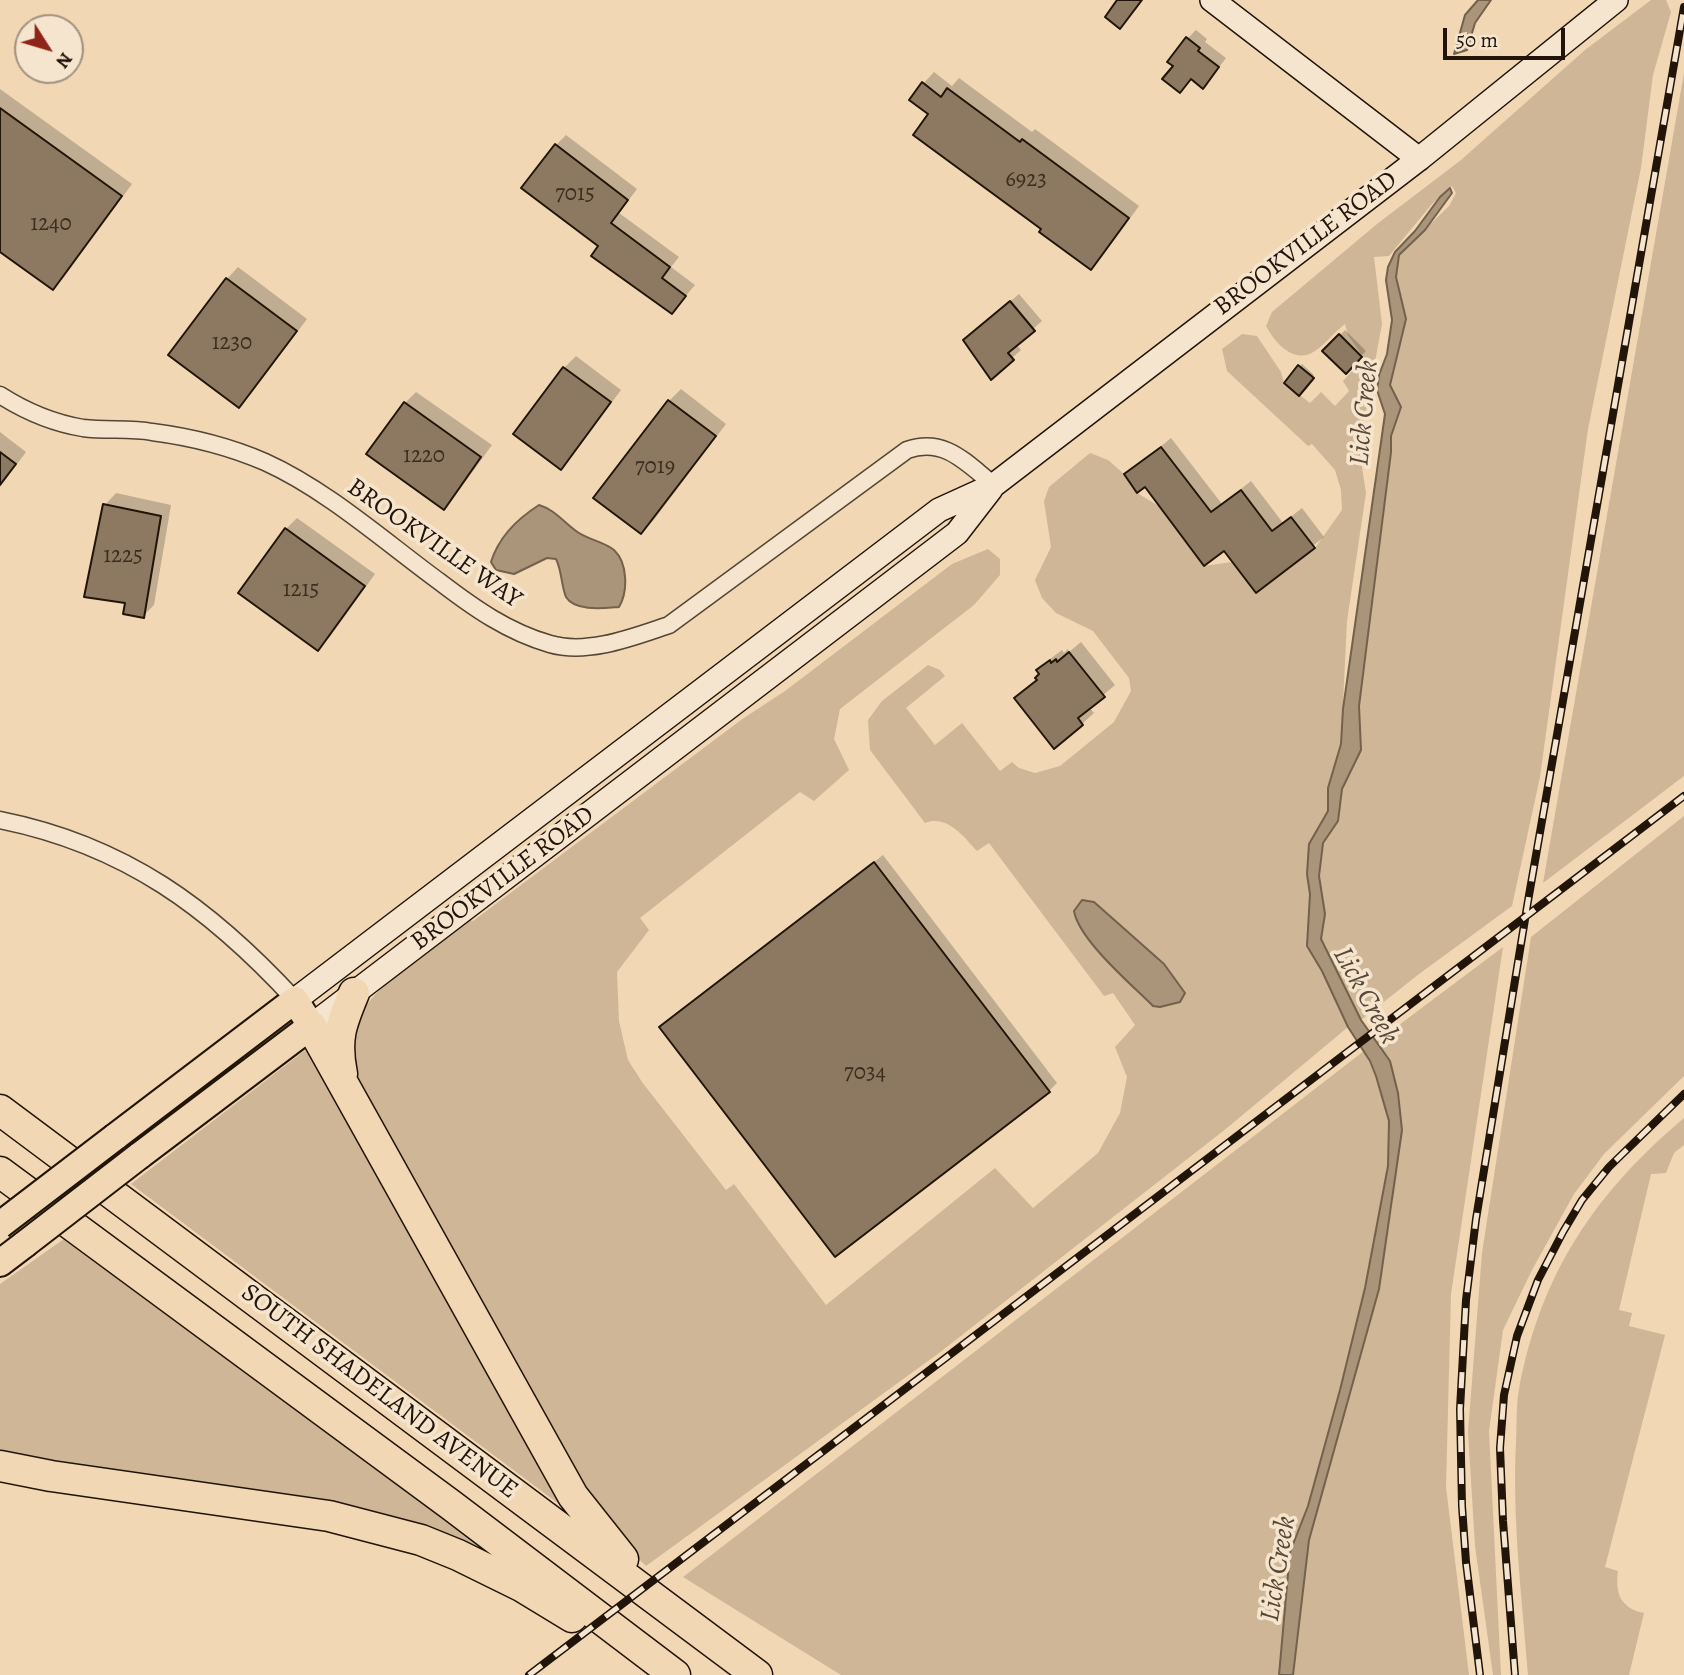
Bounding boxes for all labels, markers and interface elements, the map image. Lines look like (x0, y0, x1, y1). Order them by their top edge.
north arrow (14, 14, 84, 84)
scale bar (1446, 14, 1568, 58)
text: 50 m (1456, 26, 1498, 54)
text: N (50, 47, 79, 74)
street label: BROOKVILLE ROAD (1208, 165, 1404, 323)
house number: 6923 (1005, 166, 1047, 194)
house number: 7015 (555, 180, 595, 208)
house number: 1240 (30, 210, 72, 238)
house number: 1230 (212, 329, 252, 357)
water label: Lick Creek (1344, 359, 1386, 467)
house number: 1220 (403, 442, 445, 470)
house number: 7019 (635, 453, 675, 481)
street label: BROOKVILLE WAY (341, 472, 527, 616)
house number: 1225 (103, 542, 143, 570)
house number: 1215 (283, 576, 319, 604)
street label: BROOKVILLE ROAD (405, 800, 601, 958)
water label: Lick Creek (1325, 941, 1405, 1051)
house number: 7034 (844, 1059, 886, 1087)
street label: SOUTH SHADELAND AVENUE (234, 1278, 524, 1506)
water label: Lick Creek (1254, 1514, 1304, 1624)

